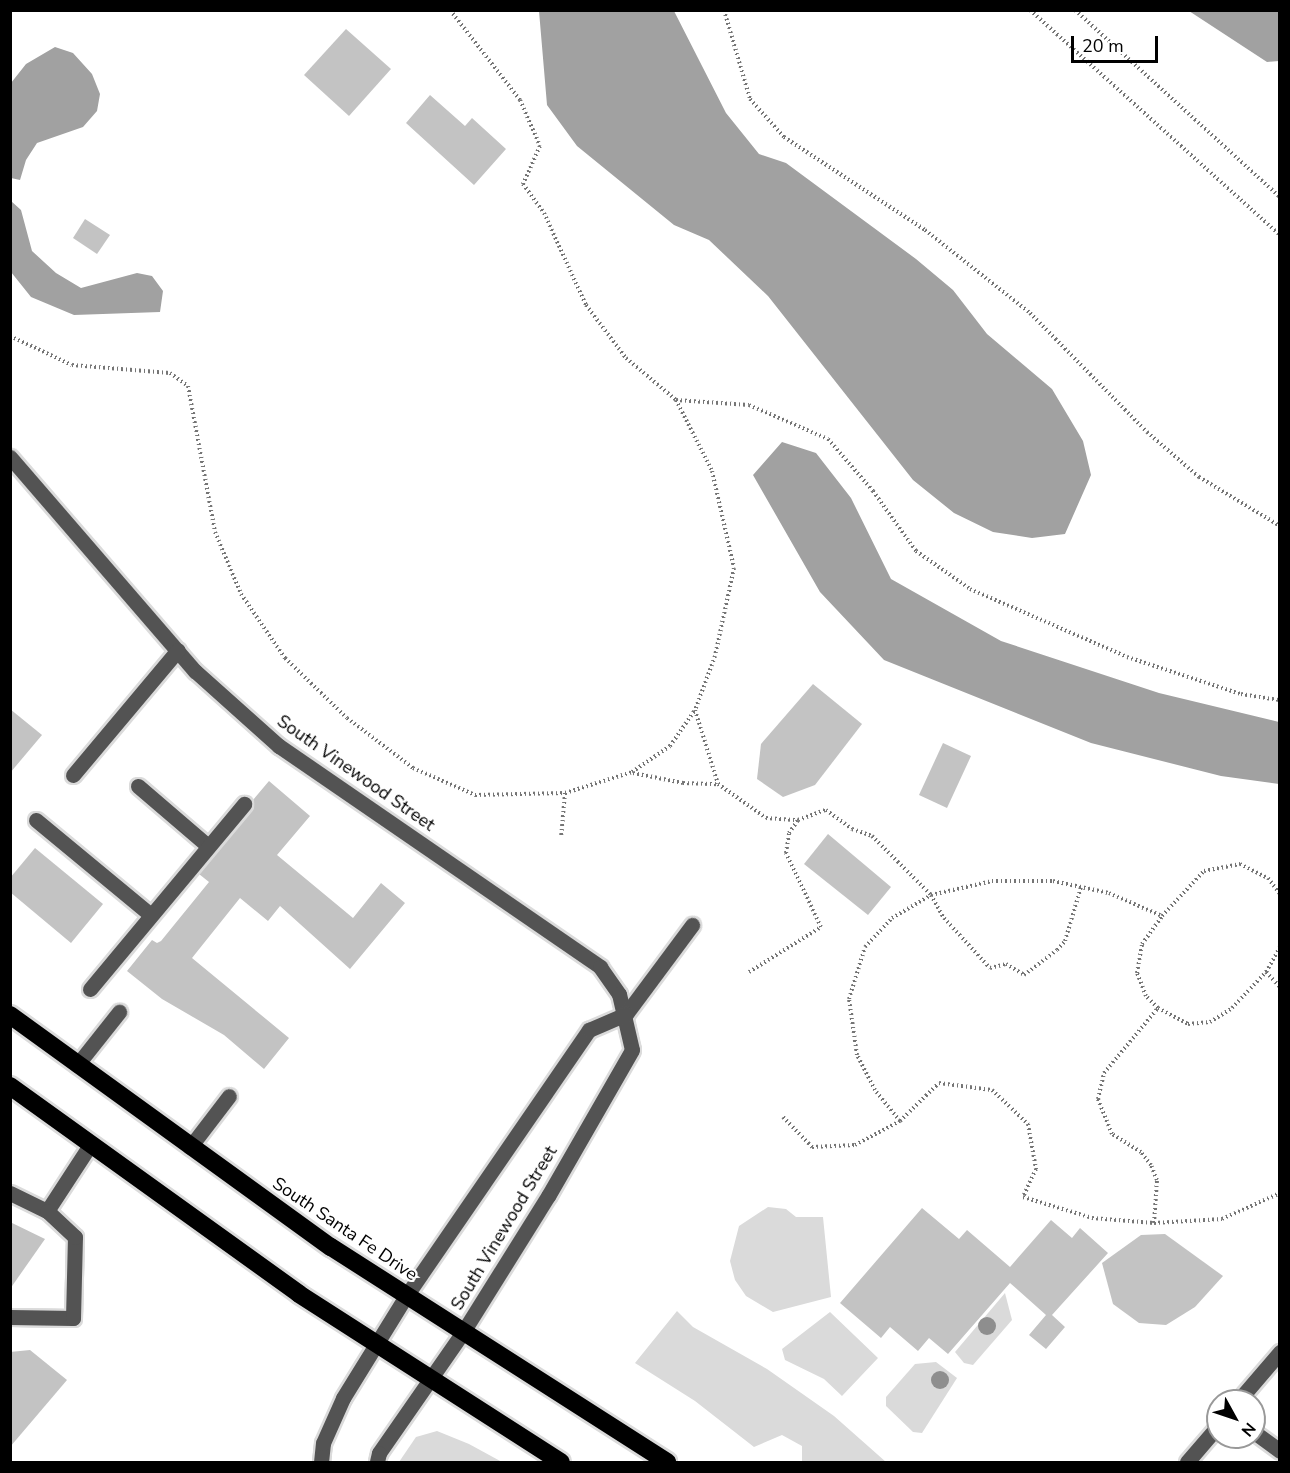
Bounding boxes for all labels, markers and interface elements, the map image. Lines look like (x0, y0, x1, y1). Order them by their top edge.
scale bar (1074, 24, 1161, 62)
text: 20 m (1082, 34, 1124, 58)
street label: South Vinewood Street (273, 710, 439, 836)
street label: South Vinewood Street (446, 1142, 562, 1314)
street label: South Santa Fe Drive (268, 1173, 422, 1285)
north arrow (1206, 1389, 1266, 1449)
text: N (1236, 1418, 1261, 1441)

